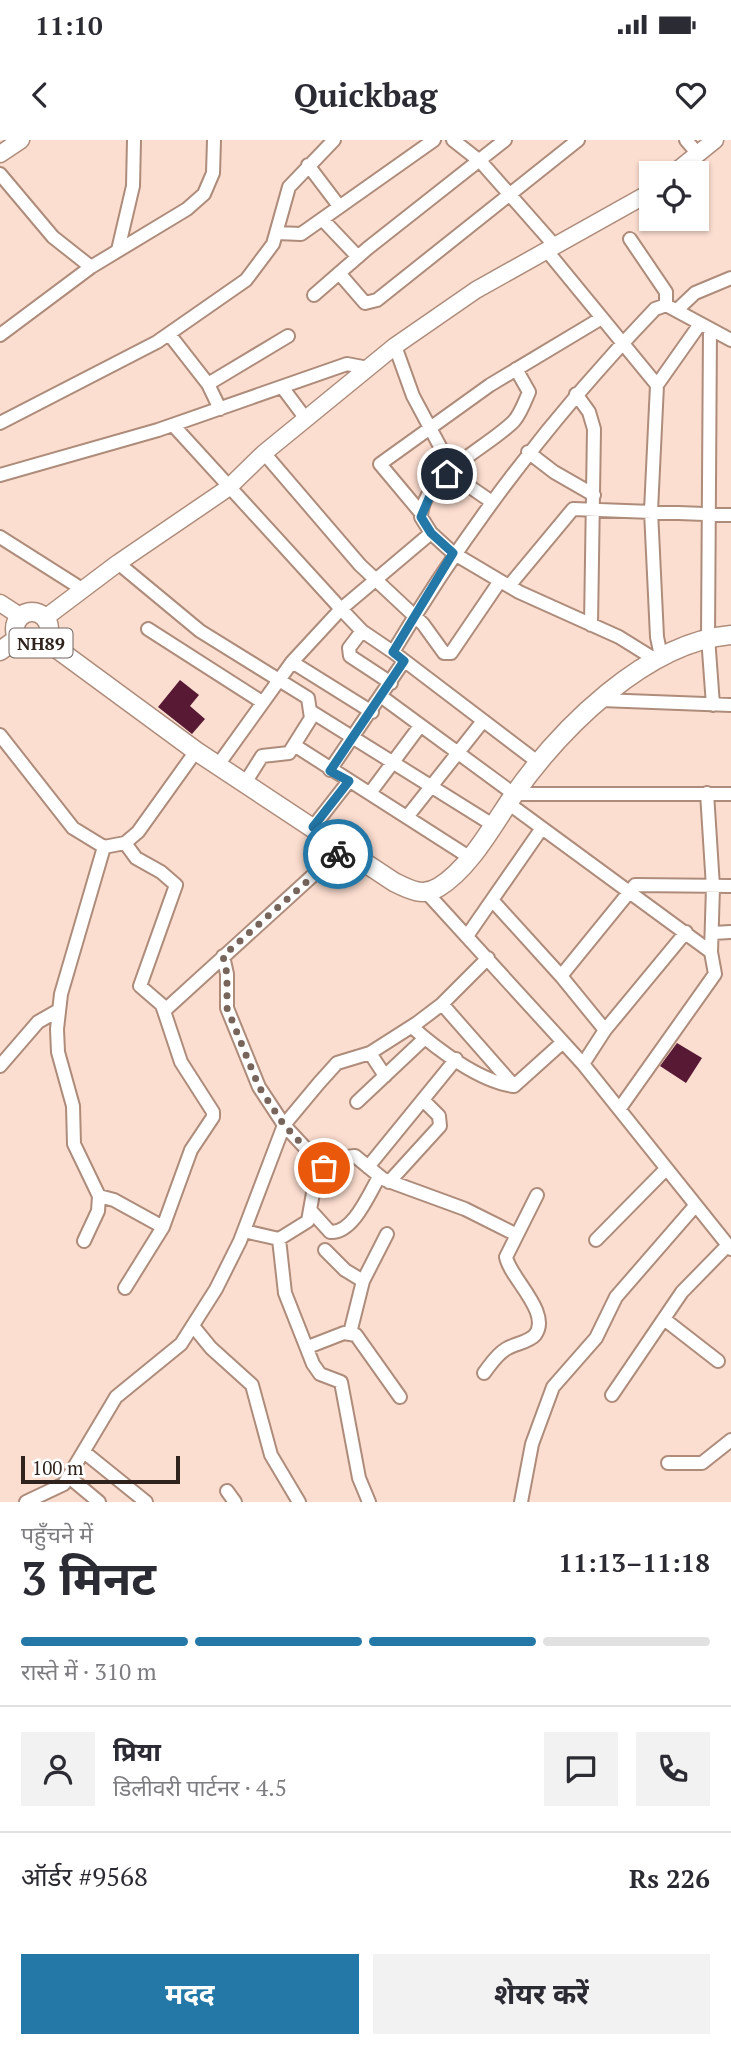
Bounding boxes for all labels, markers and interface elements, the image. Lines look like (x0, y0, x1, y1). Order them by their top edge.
text: 11:10 (35, 8, 103, 42)
text: Quickbag (294, 74, 437, 116)
icon: back (21, 76, 59, 114)
icon: heart (672, 76, 710, 114)
map controls (639, 161, 709, 231)
button: locate (639, 161, 709, 231)
pin (417, 444, 477, 504)
icon: home (428, 455, 466, 493)
road number: NH89 (9, 629, 72, 658)
courier (303, 819, 373, 889)
icon: bike (319, 835, 357, 873)
pin (294, 1138, 354, 1198)
icon: bag (305, 1149, 343, 1187)
scale bar (21, 1453, 180, 1485)
text: 100 m (32, 1455, 83, 1480)
text: पहुँचने में (21, 1519, 93, 1550)
text: 11:13–11:18 (558, 1545, 710, 1579)
text: 3 मिनट (21, 1547, 156, 1608)
text: रास्ते में · 310 m (21, 1656, 157, 1687)
button: person (21, 1732, 95, 1806)
button: chat (544, 1732, 618, 1806)
button: phone (636, 1732, 710, 1806)
text: प्रिया (113, 1734, 161, 1768)
text: डिलीवरी पार्टनर · 4.5 (113, 1772, 287, 1803)
text: ऑर्डर #9568 (21, 1859, 148, 1893)
text: Rs 226 (629, 1861, 710, 1895)
button: मदद (21, 1954, 359, 2034)
button: शेयर करें (373, 1954, 710, 2034)

